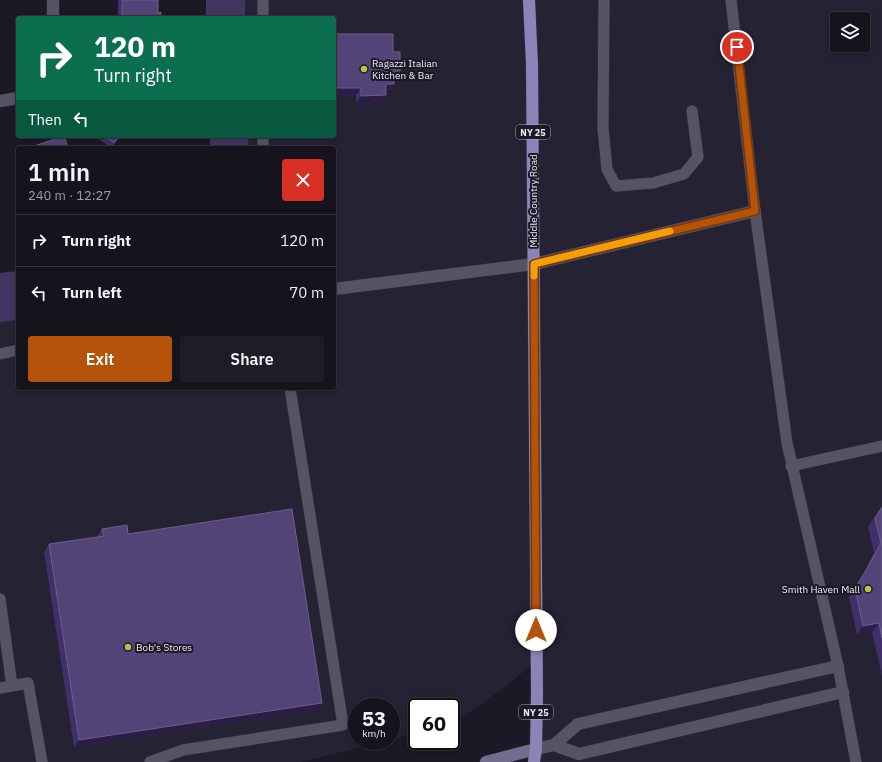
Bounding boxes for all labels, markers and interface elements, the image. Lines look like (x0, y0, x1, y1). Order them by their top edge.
map controls (830, 12, 870, 52)
button: layers (830, 12, 870, 52)
text: 120 m (94, 28, 176, 65)
pin (720, 30, 754, 64)
icon: right (28, 32, 80, 84)
icon: arrive (726, 36, 748, 58)
place label: Ragazzi Italian Kitchen & Bar (372, 57, 437, 82)
text: Turn right (94, 64, 172, 87)
marker: Ragazzi Italian Kitchen & Bar (359, 64, 369, 74)
icon: left (70, 108, 92, 130)
text: Then (28, 110, 62, 129)
road number: NY 25 (516, 125, 550, 139)
street label: Middle Country Road (527, 154, 540, 248)
text: 1 min (28, 156, 90, 188)
button: close (282, 159, 324, 201)
text: 240 m · 12:27 (28, 187, 111, 204)
icon: right (28, 230, 50, 252)
text: Turn right (62, 231, 131, 250)
text: 120 m (280, 231, 324, 250)
icon: left (28, 282, 50, 304)
text: Turn left (62, 283, 122, 302)
text: 70 m (289, 283, 324, 302)
button: Exit (28, 336, 172, 382)
button: Share (180, 336, 324, 382)
place label: Smith Haven Mall (782, 583, 860, 596)
marker: Smith Haven Mall (863, 584, 873, 594)
position arrow (515, 609, 557, 651)
place label: Bob's Stores (136, 641, 192, 654)
marker: Bob's Stores (123, 642, 133, 652)
speed limit sign: 60 (408, 698, 460, 750)
text: 53 (362, 705, 386, 732)
road number: NY 25 (519, 705, 553, 719)
text: km/h (362, 727, 386, 740)

